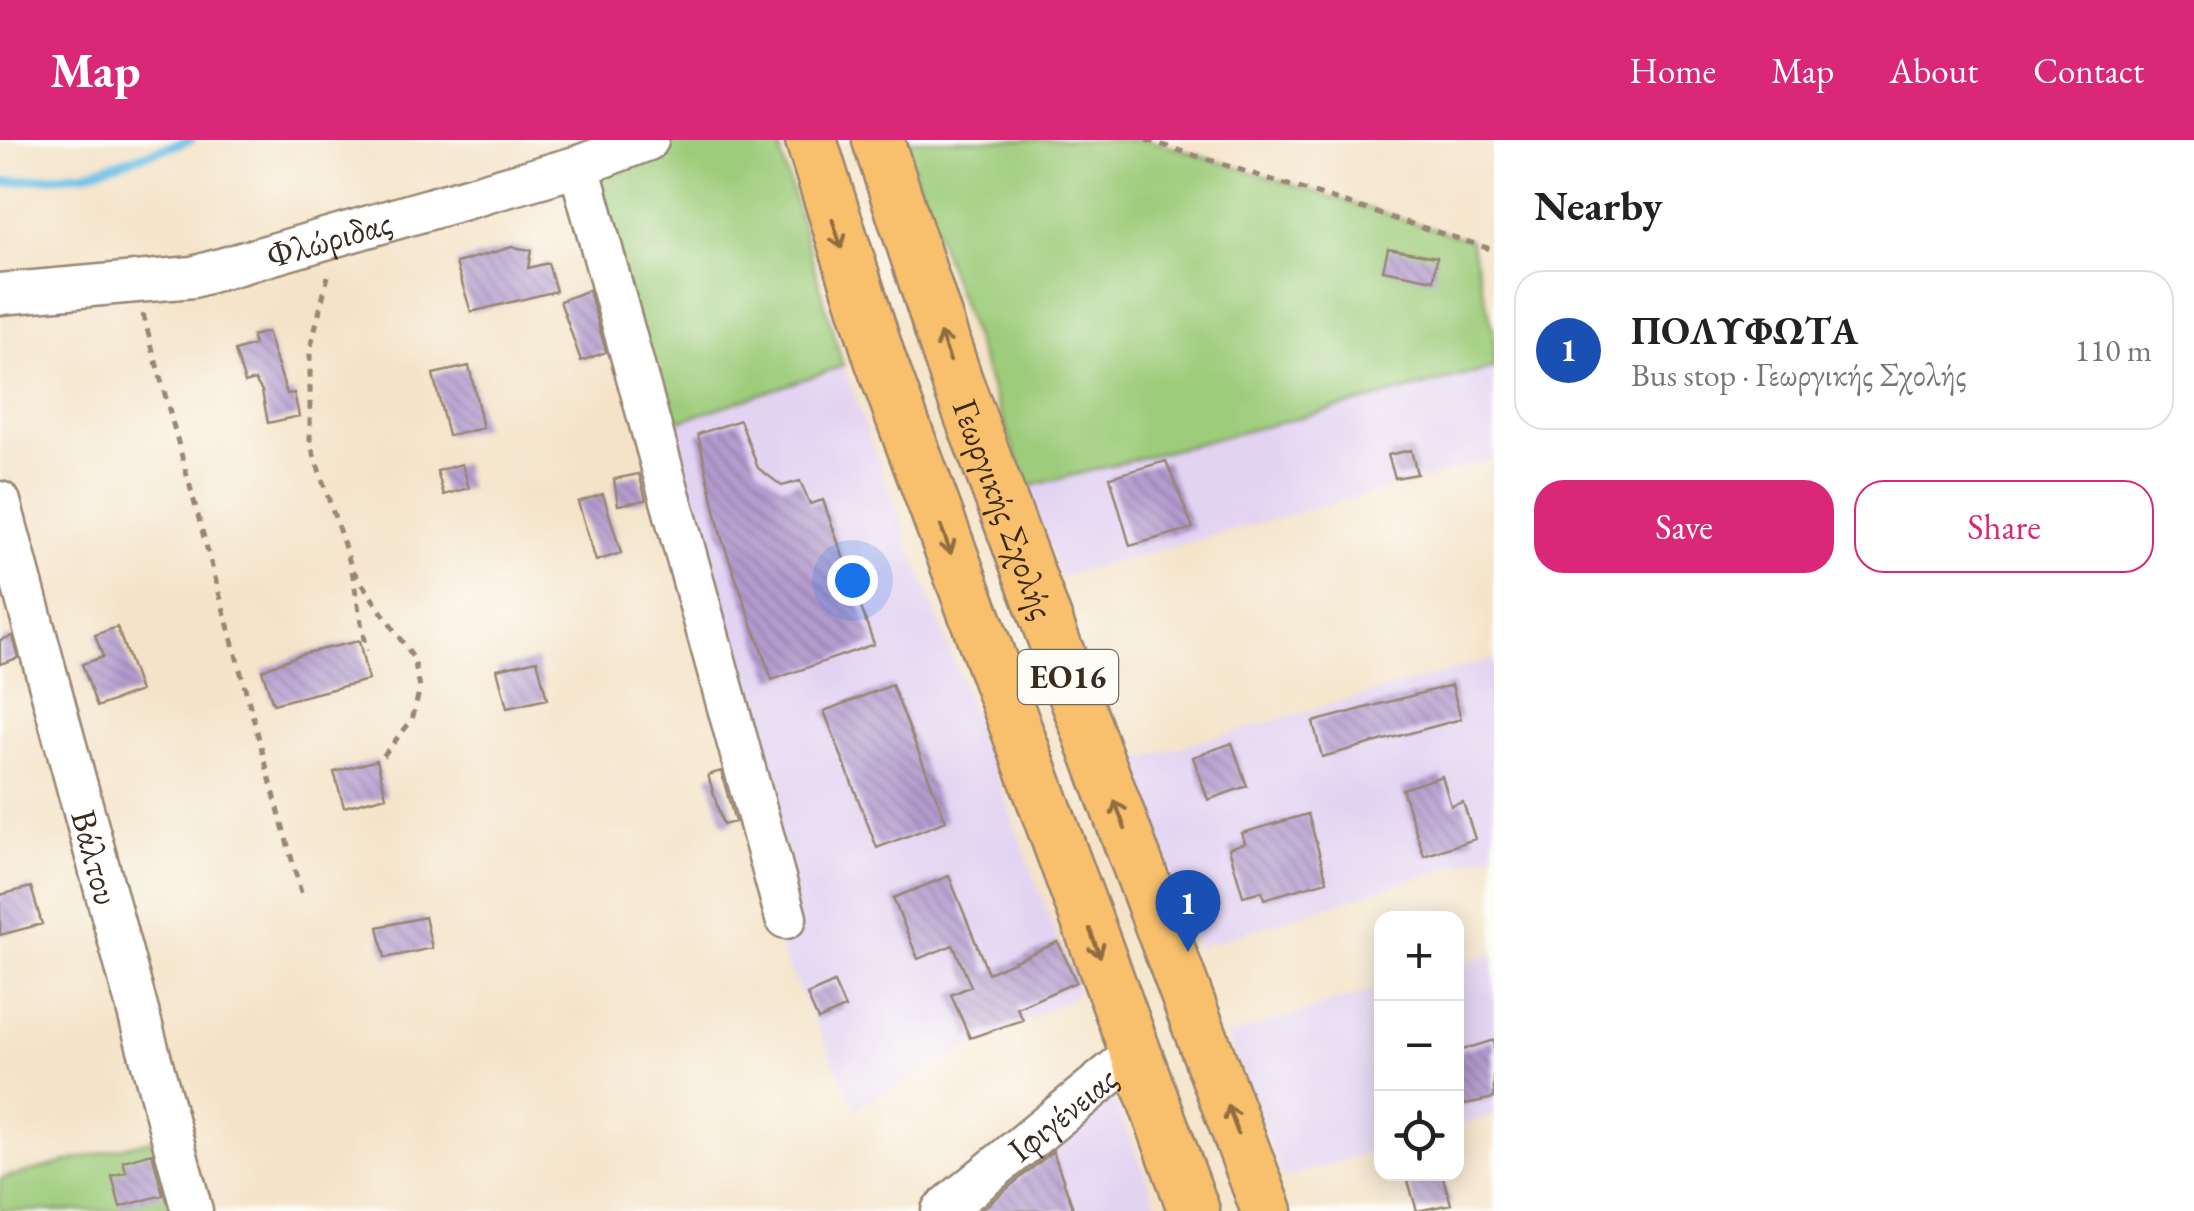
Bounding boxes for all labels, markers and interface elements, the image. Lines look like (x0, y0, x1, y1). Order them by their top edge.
text: Map (50, 39, 141, 101)
text: Home (1630, 48, 1716, 93)
text: Map (1771, 48, 1834, 93)
text: About (1889, 48, 1978, 93)
text: Contact (2033, 48, 2144, 93)
text: Nearby (1534, 178, 1663, 233)
street label: Φλώριδας (261, 199, 396, 277)
one-way arrow (830, 217, 848, 249)
text: ΠΟΛΥΦΩΤΑ (1631, 305, 1858, 354)
text: 1 (1560, 329, 1577, 371)
text: 110 m (2075, 329, 2152, 371)
one-way arrow (935, 332, 953, 363)
text: Bus stop · Γεωργικής Σχολής (1631, 354, 1966, 396)
street label: Γεωργικής Σχολής (943, 393, 1066, 625)
button: Save (1534, 480, 1834, 573)
button: Share (1854, 480, 2154, 573)
one-way arrow (938, 524, 956, 555)
your location (827, 555, 878, 606)
road number: ΕΟ16 (1018, 650, 1118, 704)
one-way arrow (1109, 801, 1127, 831)
street label: Βάλτου (62, 805, 131, 910)
pin: 1 (1156, 870, 1220, 952)
map controls (1374, 911, 1464, 1181)
button: + (1374, 911, 1464, 1001)
one-way arrow (1087, 927, 1105, 958)
button: − (1374, 1001, 1464, 1091)
street label: Ιφιγένειας (998, 1055, 1126, 1171)
button: locate (1374, 1091, 1464, 1181)
one-way arrow (1223, 1105, 1241, 1136)

